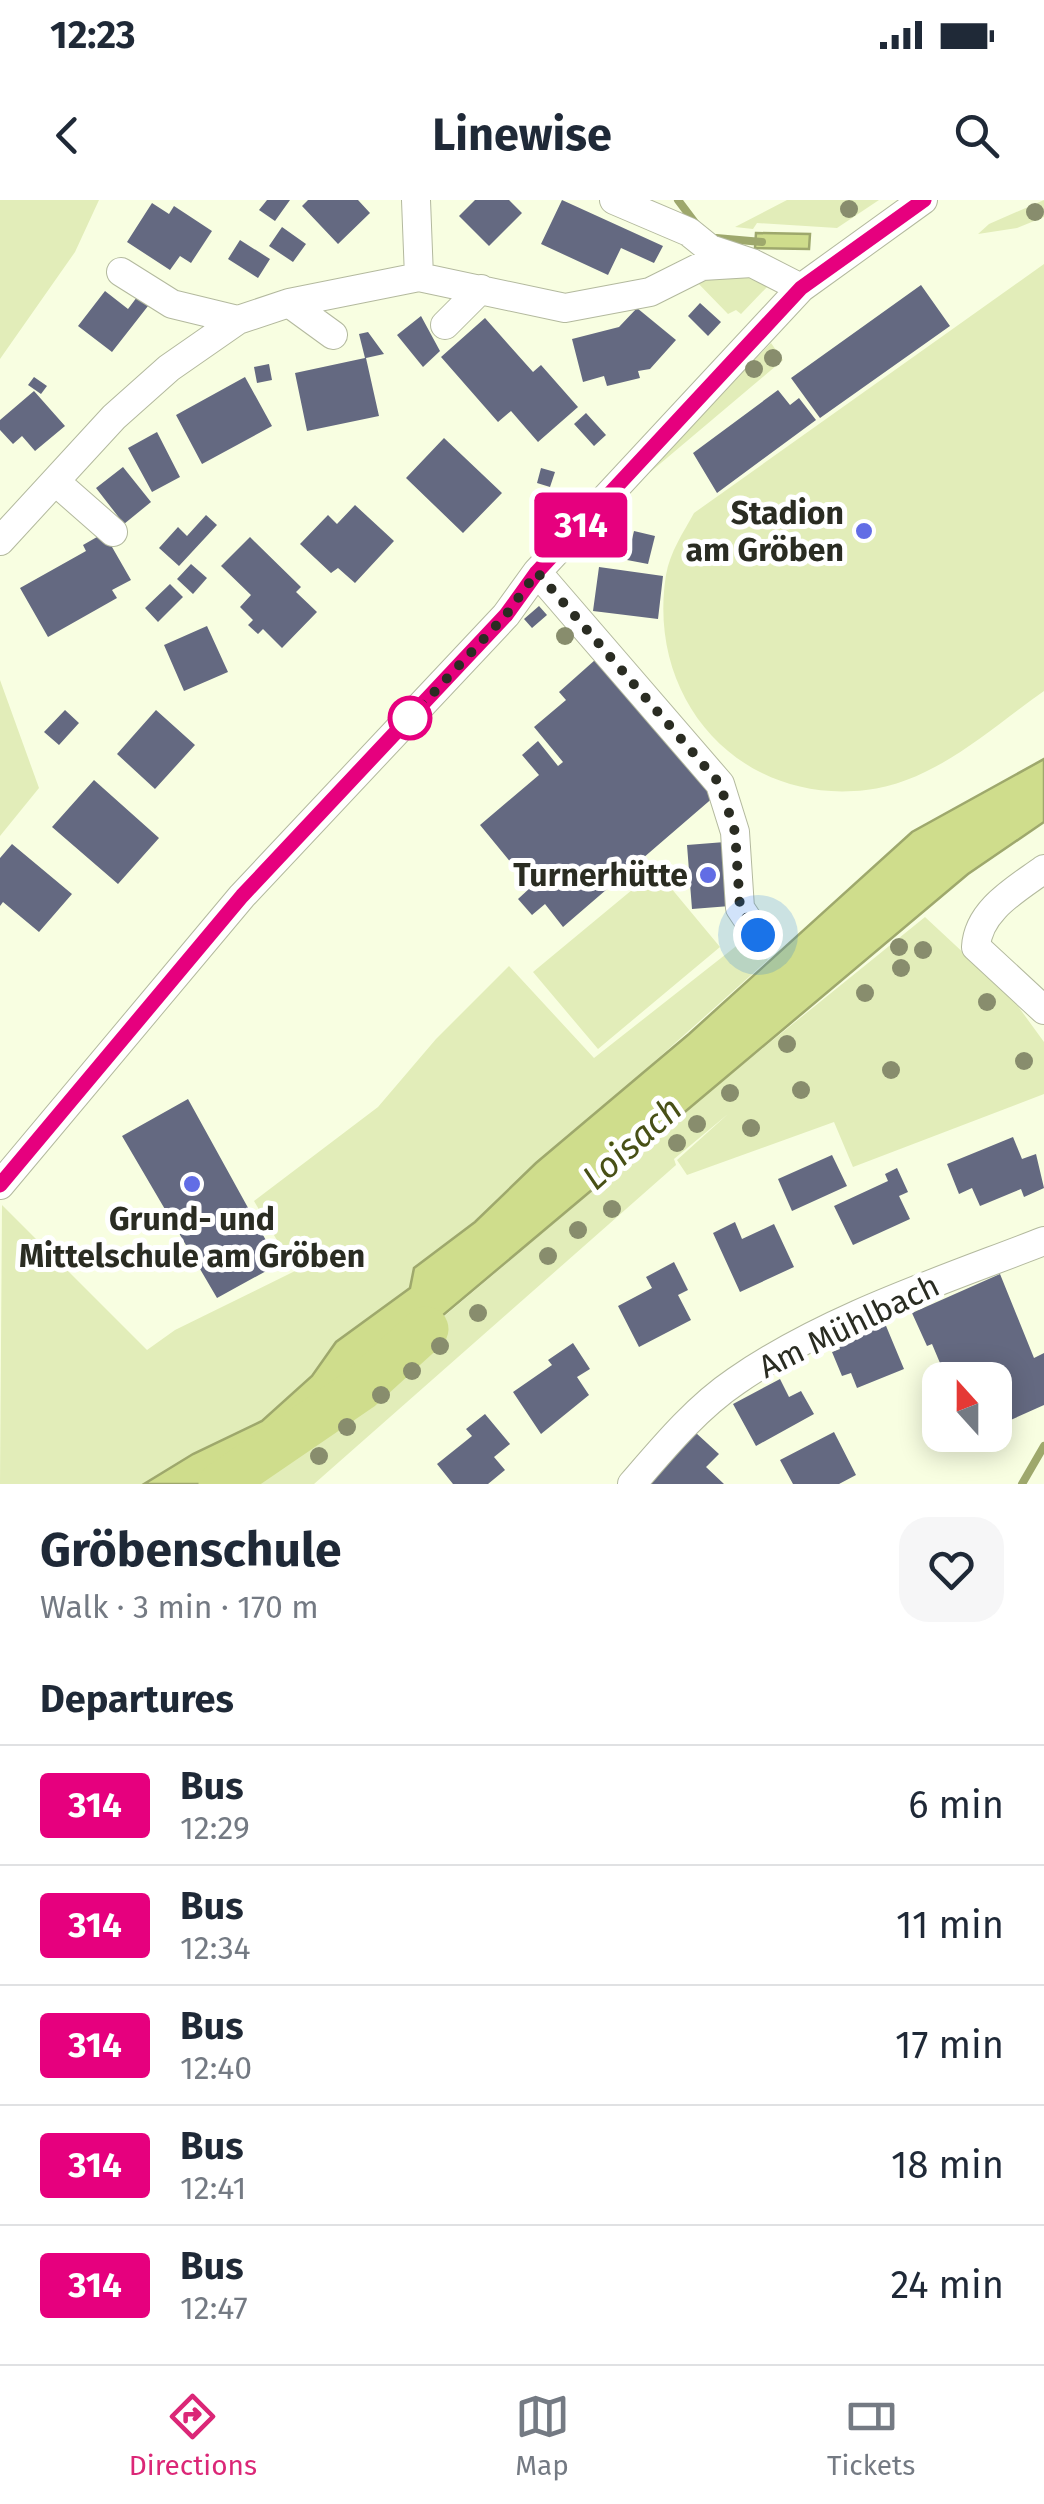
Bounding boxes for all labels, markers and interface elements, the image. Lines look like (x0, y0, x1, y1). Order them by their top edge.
text: 12:23 (50, 12, 136, 58)
icon: back (40, 108, 95, 163)
text: Linewise (432, 108, 612, 162)
icon: search (949, 108, 1004, 163)
line badge: 314 (524, 492, 638, 558)
place label: Stadion am Gröben (685, 494, 844, 569)
text: 314 (554, 504, 608, 546)
marker: Stadion am Gröben (853, 520, 875, 542)
unlabelled marker (389, 697, 431, 739)
place label: Turnerhütte (513, 856, 688, 894)
marker: Turnerhütte (697, 864, 719, 886)
your location (733, 910, 783, 960)
water label: Loisach (574, 1087, 690, 1199)
marker: Grund- und Mittelschule am Gröben (181, 1173, 203, 1195)
place label: Grund- und Mittelschule am Gröben (19, 1200, 365, 1275)
street label: Am Mühlbach (753, 1266, 945, 1386)
north arrow (922, 1362, 1012, 1452)
map controls (922, 1362, 1012, 1452)
button: heart (899, 1517, 1004, 1622)
text: Gröbenschule (40, 1521, 342, 1579)
text: Walk · 3 min · 170 m (40, 1588, 319, 1626)
text: Departures (40, 1676, 234, 1722)
text: Bus (180, 1763, 244, 1809)
text: 6 min (908, 1782, 1004, 1828)
text: 314 (68, 1784, 122, 1826)
text: 12:29 (180, 1809, 250, 1847)
text: Bus (180, 1883, 244, 1929)
text: 11 min (896, 1902, 1004, 1948)
text: 314 (68, 1904, 122, 1946)
text: 12:34 (180, 1929, 251, 1967)
text: Bus (180, 2003, 244, 2049)
text: 17 min (895, 2022, 1004, 2068)
text: 314 (68, 2024, 122, 2066)
text: 12:40 (180, 2049, 252, 2087)
text: Bus (180, 2123, 244, 2169)
text: 18 min (891, 2142, 1004, 2188)
text: 314 (68, 2144, 122, 2186)
text: 12:41 (180, 2169, 246, 2207)
text: Bus (180, 2243, 244, 2289)
text: 24 min (890, 2262, 1004, 2308)
text: 314 (68, 2264, 122, 2306)
text: 12:47 (180, 2289, 248, 2327)
tab: Directions (129, 2389, 257, 2482)
tab: Map (515, 2389, 570, 2482)
tab: Tickets (827, 2389, 915, 2482)

